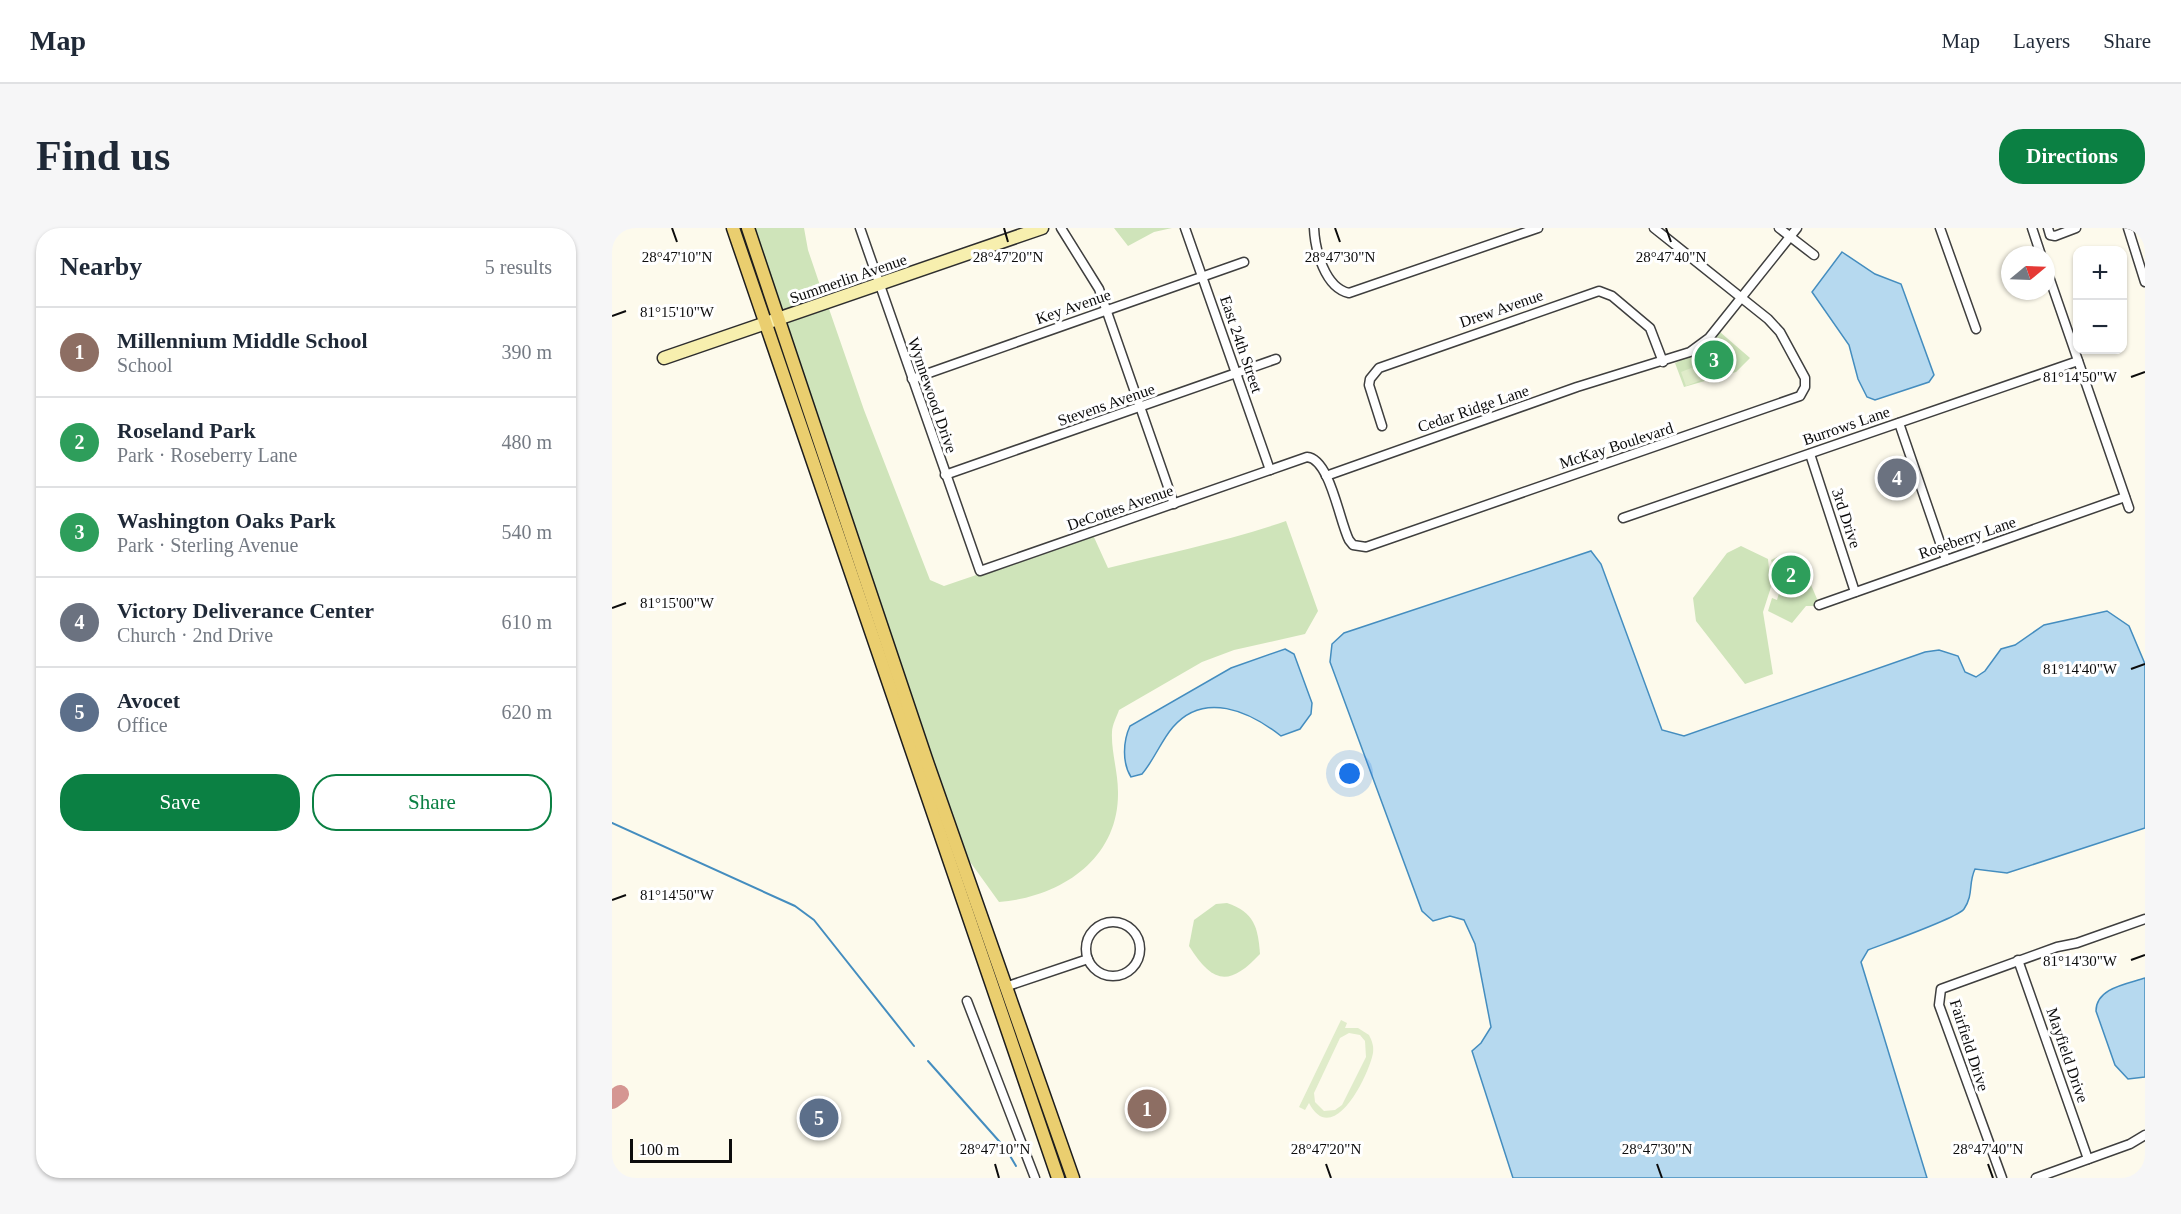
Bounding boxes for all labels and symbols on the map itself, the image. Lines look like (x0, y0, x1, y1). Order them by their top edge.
north arrow (2001, 246, 2055, 300)
text: 28°47'10"N (642, 249, 712, 265)
text: 28°47'20"N (973, 249, 1043, 265)
text: 28°47'30"N (1305, 249, 1375, 265)
text: 28°47'40"N (1636, 249, 1706, 265)
street label: Summerlin Avenue (787, 250, 909, 306)
street label: Key Avenue (1033, 286, 1113, 328)
street label: Drew Avenue (1457, 286, 1545, 331)
street label: East 24th Street (1217, 293, 1266, 395)
text: 81°15'10"W (640, 304, 715, 320)
street label: Wynnewood Drive (904, 335, 960, 456)
pin: 3 (1694, 338, 1734, 382)
text: 81°14'50"W (2043, 369, 2118, 385)
street label: Stevens Avenue (1055, 380, 1157, 429)
street label: Cedar Ridge Lane (1415, 381, 1531, 436)
street label: Burrows Lane (1800, 403, 1892, 448)
street label: McKay Boulevard (1557, 419, 1676, 473)
pin: 4 (1878, 456, 1916, 500)
street label: DeCottes Avenue (1065, 481, 1176, 534)
street label: 3rd Drive (1829, 486, 1864, 550)
street label: Roseberry Lane (1916, 513, 2018, 563)
pin: 2 (1772, 552, 1810, 598)
text: 81°15'00"W (640, 595, 715, 611)
text: 81°14'40"W (2043, 661, 2118, 677)
your location (1335, 759, 1364, 788)
text: 81°14'50"W (640, 887, 715, 903)
text: 81°14'30"W (2043, 953, 2118, 969)
street label: Fairfield Drive (1947, 997, 1992, 1093)
street label: Mayfield Drive (2042, 1006, 2092, 1105)
pin: 1 (1128, 1086, 1166, 1132)
pin: 5 (800, 1096, 838, 1140)
scale bar (630, 1136, 732, 1164)
text: 28°47'10"N (960, 1141, 1030, 1157)
text: 28°47'20"N (1291, 1141, 1361, 1157)
text: 28°47'30"N (1622, 1141, 1692, 1157)
text: 28°47'40"N (1953, 1141, 2023, 1157)

